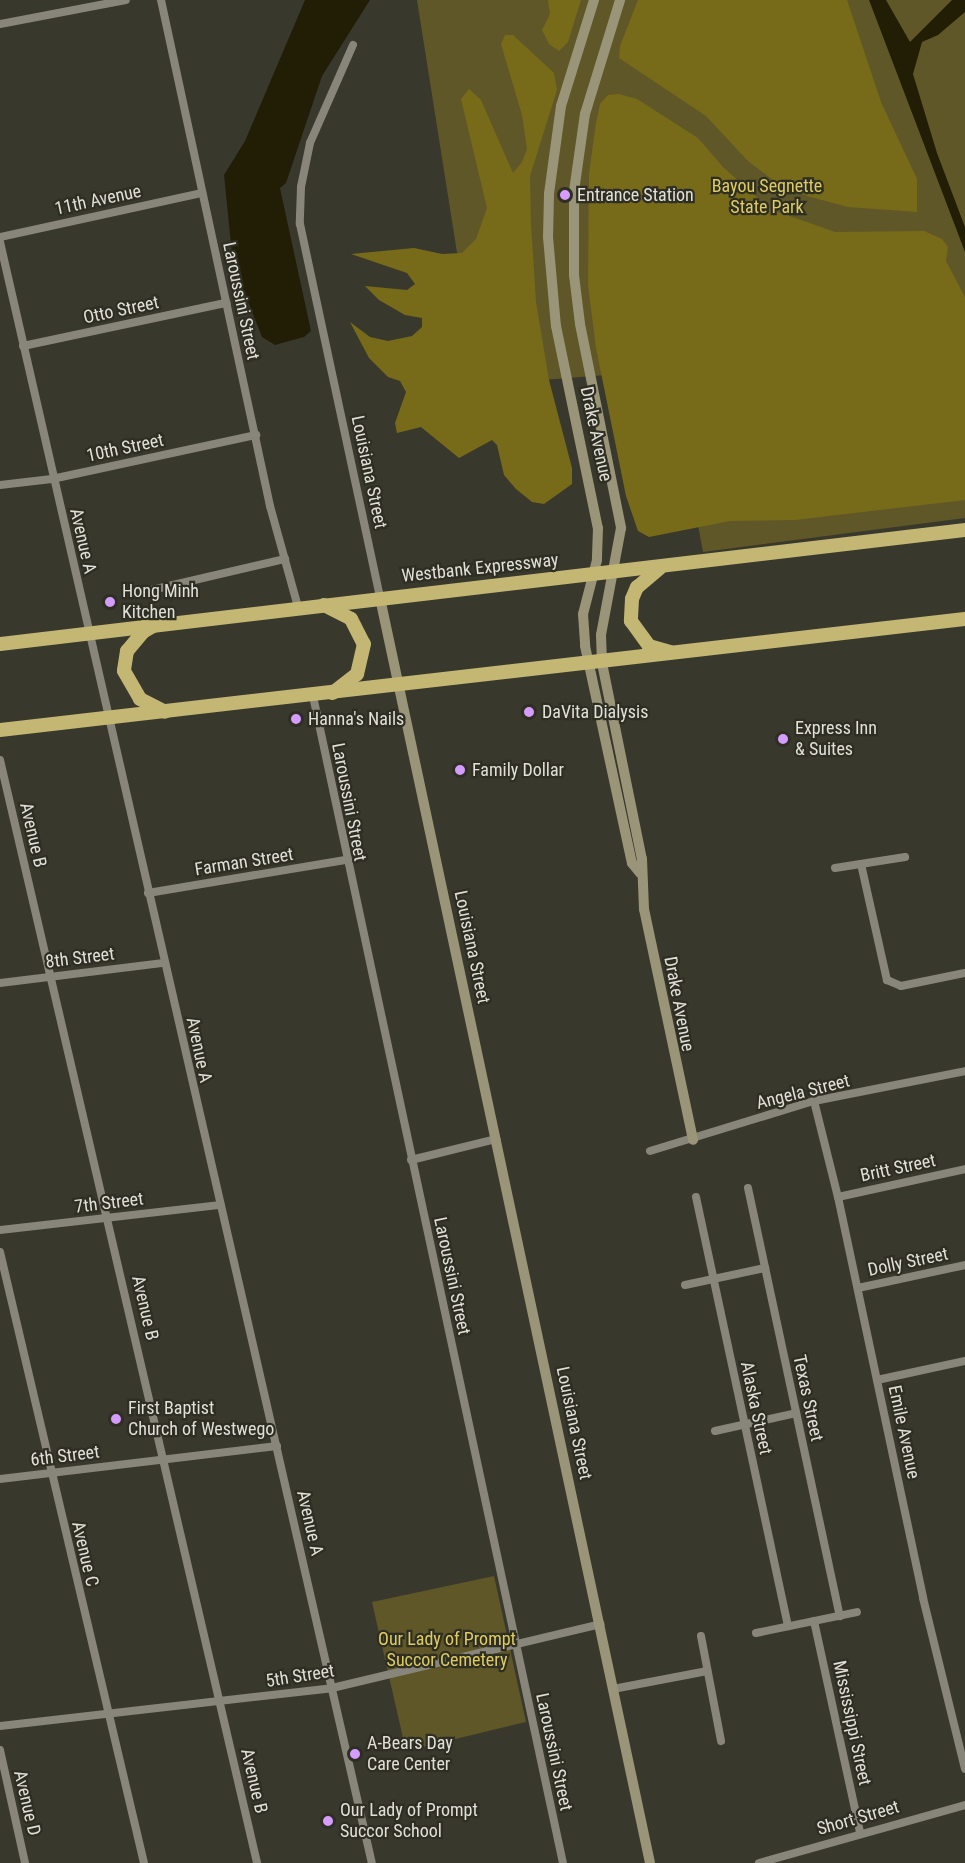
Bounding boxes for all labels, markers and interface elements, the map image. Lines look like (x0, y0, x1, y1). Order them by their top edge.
park label: Bayou Segnette State Park (712, 176, 822, 219)
street label: 11th Avenue (53, 180, 143, 220)
place label: Entrance Station (577, 184, 694, 206)
marker: Entrance Station (558, 188, 572, 202)
street label: Laroussini Street (218, 240, 264, 362)
street label: Otto Street (81, 291, 161, 329)
street label: Drake Avenue (575, 385, 617, 483)
street label: Louisiana Street (346, 413, 392, 531)
street label: 10th Street (85, 429, 165, 467)
street label: Avenue A (65, 506, 101, 576)
street label: Westbank Expressway (401, 549, 559, 587)
place label: Hong Minh Kitchen (122, 581, 199, 624)
marker: Hong Minh Kitchen (103, 595, 117, 609)
place label: DaVita Dialysis (542, 701, 648, 723)
marker: DaVita Dialysis (520, 703, 538, 721)
place label: Hanna's Nails (308, 708, 404, 730)
marker: Hanna's Nails (289, 712, 303, 726)
place label: Express Inn & Suites (795, 718, 877, 760)
marker: Express Inn & Suites (776, 732, 790, 746)
street label: Laroussini Street (327, 741, 371, 863)
place label: Family Dollar (472, 759, 564, 781)
marker: Family Dollar (453, 763, 467, 777)
street label: Avenue B (15, 801, 51, 869)
street label: Farman Street (193, 844, 295, 880)
street label: Louisiana Street (449, 888, 495, 1006)
street label: 8th Street (44, 943, 116, 973)
street label: Drake Avenue (659, 955, 699, 1053)
street label: Avenue A (182, 1015, 216, 1085)
street label: Angela Street (754, 1070, 852, 1114)
street label: Britt Street (858, 1149, 938, 1187)
street label: 7th Street (73, 1188, 145, 1218)
street label: Laroussini Street (429, 1215, 475, 1337)
street label: Dolly Street (866, 1243, 950, 1281)
street label: Avenue B (127, 1274, 163, 1342)
street label: Texas Street (788, 1353, 828, 1443)
street label: Alaska Street (736, 1360, 776, 1456)
street label: Louisiana Street (551, 1364, 597, 1482)
street label: Emile Avenue (884, 1383, 924, 1481)
place label: First Baptist Church of Westwego (128, 1398, 274, 1440)
marker: First Baptist Church of Westwego (109, 1412, 123, 1426)
street label: 6th Street (29, 1441, 101, 1471)
street label: Avenue A (292, 1488, 328, 1558)
street label: Avenue C (67, 1519, 103, 1589)
park label: Our Lady of Prompt Succor Cemetery (378, 1629, 516, 1672)
street label: Mississippi Street (828, 1659, 876, 1787)
street label: 5th Street (264, 1660, 336, 1692)
street label: Laroussini Street (531, 1691, 577, 1813)
place label: A-Bears Day Care Center (367, 1733, 453, 1776)
street label: Avenue B (236, 1747, 272, 1815)
marker: A-Bears Day Care Center (348, 1747, 362, 1761)
street label: Avenue D (9, 1768, 45, 1838)
street label: Short Street (814, 1796, 902, 1840)
place label: Our Lady of Prompt Succor School (340, 1800, 478, 1842)
marker: Our Lady of Prompt Succor School (321, 1814, 335, 1828)

